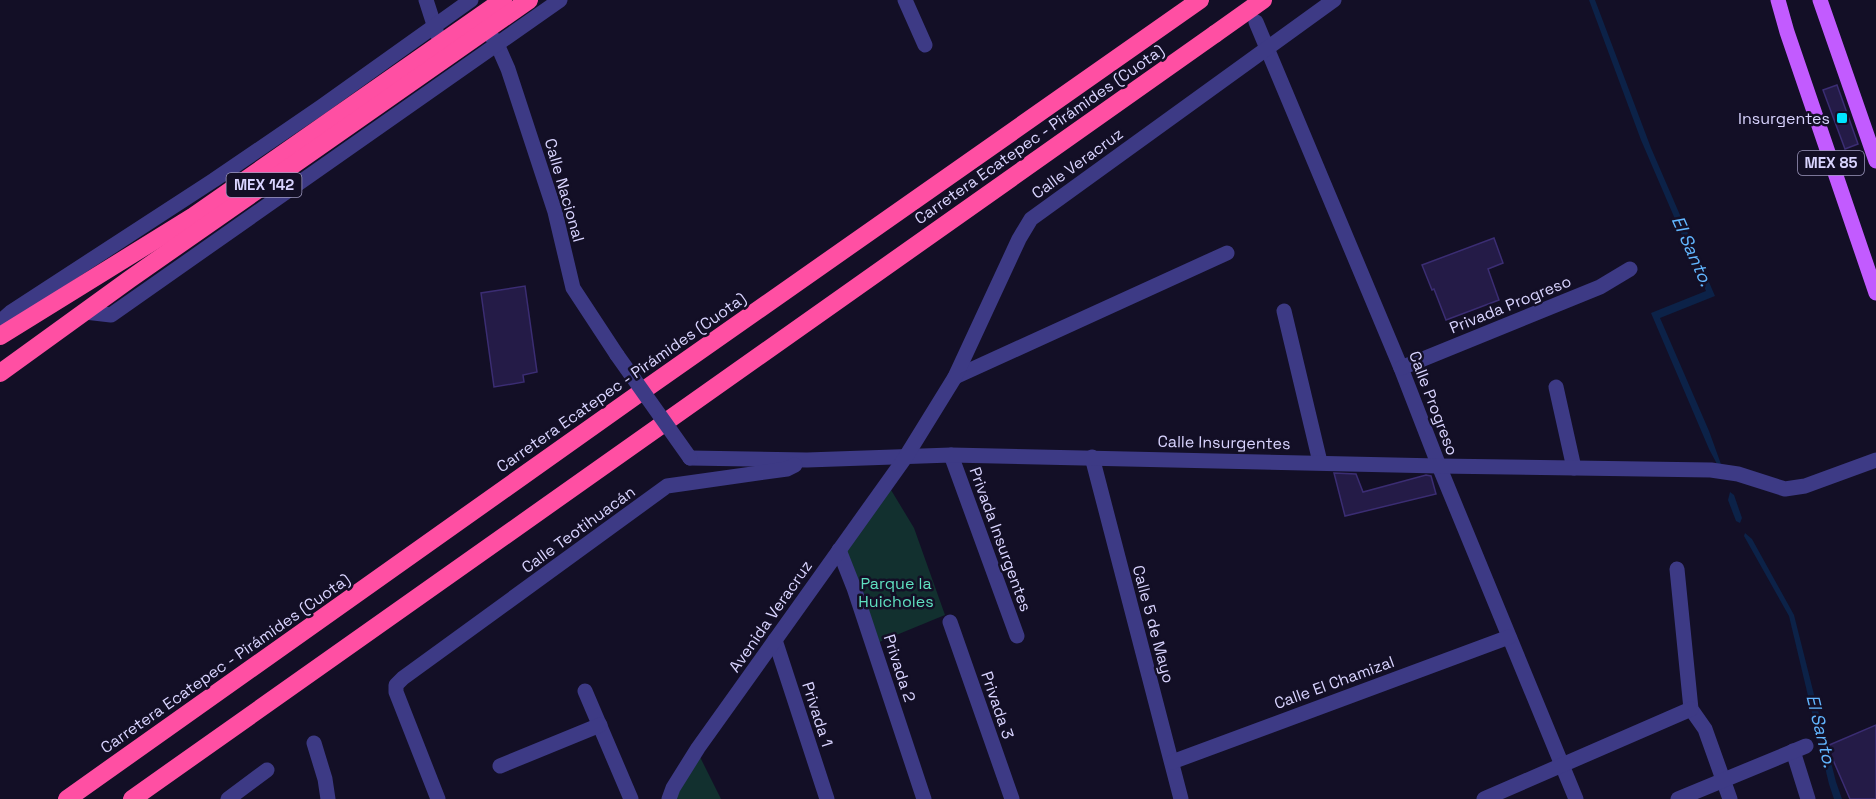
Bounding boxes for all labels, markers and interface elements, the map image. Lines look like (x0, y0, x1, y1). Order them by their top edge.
street label: Carretera Ecatepec - Pirámides (Cuota) (910, 40, 1168, 229)
place label: Insurgentes (1738, 108, 1830, 129)
marker: Insurgentes (1835, 111, 1849, 125)
street label: Calle Veracruz (1027, 123, 1127, 204)
street label: Calle Nacional (540, 136, 589, 244)
road number: MEX 85 (1798, 151, 1864, 175)
road number: MEX 142 (226, 173, 302, 197)
water label: El Santo. (1667, 212, 1718, 290)
street label: Privada Progreso (1446, 270, 1574, 338)
street label: Carretera Ecatepec - Pirámides (Cuota) (492, 288, 750, 477)
street label: Calle Progreso (1404, 348, 1463, 458)
street label: Calle Insurgentes (1157, 431, 1291, 454)
street label: Privada Insurgentes (965, 464, 1036, 614)
street label: Calle Teotihuacán (517, 481, 639, 578)
street label: Avenida Veracruz (724, 556, 817, 676)
street label: Calle 5 de Mayo (1128, 563, 1179, 685)
street label: Carretera Ecatepec - Pirámides (Cuota) (96, 569, 354, 758)
park label: Parque la Huicholes (858, 573, 934, 612)
street label: Privada 2 (879, 632, 920, 705)
street label: Calle El Chamizal (1271, 651, 1397, 714)
street label: Privada 3 (976, 669, 1019, 742)
street label: Privada 1 (797, 679, 838, 749)
water label: El Santo. (1801, 692, 1842, 770)

